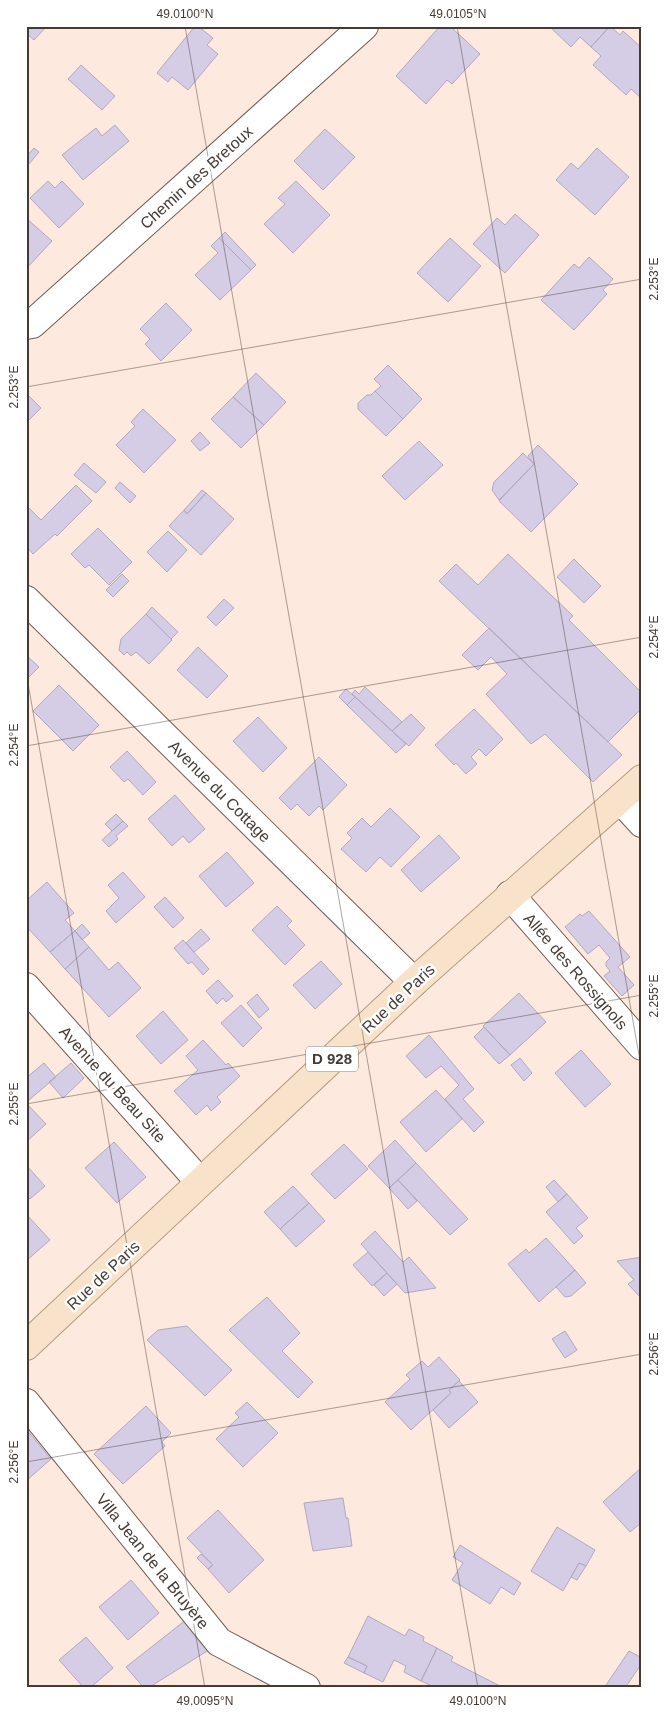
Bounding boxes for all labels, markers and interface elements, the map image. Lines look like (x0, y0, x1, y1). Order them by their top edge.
text: 49.0100°N (157, 7, 213, 21)
text: 49.0105°N (430, 7, 486, 21)
street label: Chemin des Bretoux (137, 123, 256, 232)
text: 2.253°E (647, 258, 661, 300)
text: 2.253°E (7, 366, 21, 408)
text: 2.254°E (647, 616, 661, 658)
text: 2.254°E (7, 724, 21, 766)
street label: Avenue du Cottage (165, 737, 274, 846)
street label: Allée des Rossignols (520, 910, 631, 1033)
street label: Rue de Paris (359, 961, 438, 1036)
text: 2.255°E (647, 975, 661, 1017)
street label: Avenue du Beau Site (56, 1023, 169, 1146)
road number: D 928 (306, 1046, 358, 1072)
text: 2.255°E (7, 1083, 21, 1125)
street label: Rue de Paris (64, 1238, 143, 1313)
text: 2.256°E (647, 1333, 661, 1375)
text: 2.256°E (7, 1441, 21, 1483)
street label: Villa Jean de la Bruyère (93, 1490, 212, 1632)
text: 49.0095°N (177, 1694, 233, 1708)
text: 49.0100°N (450, 1694, 506, 1708)

